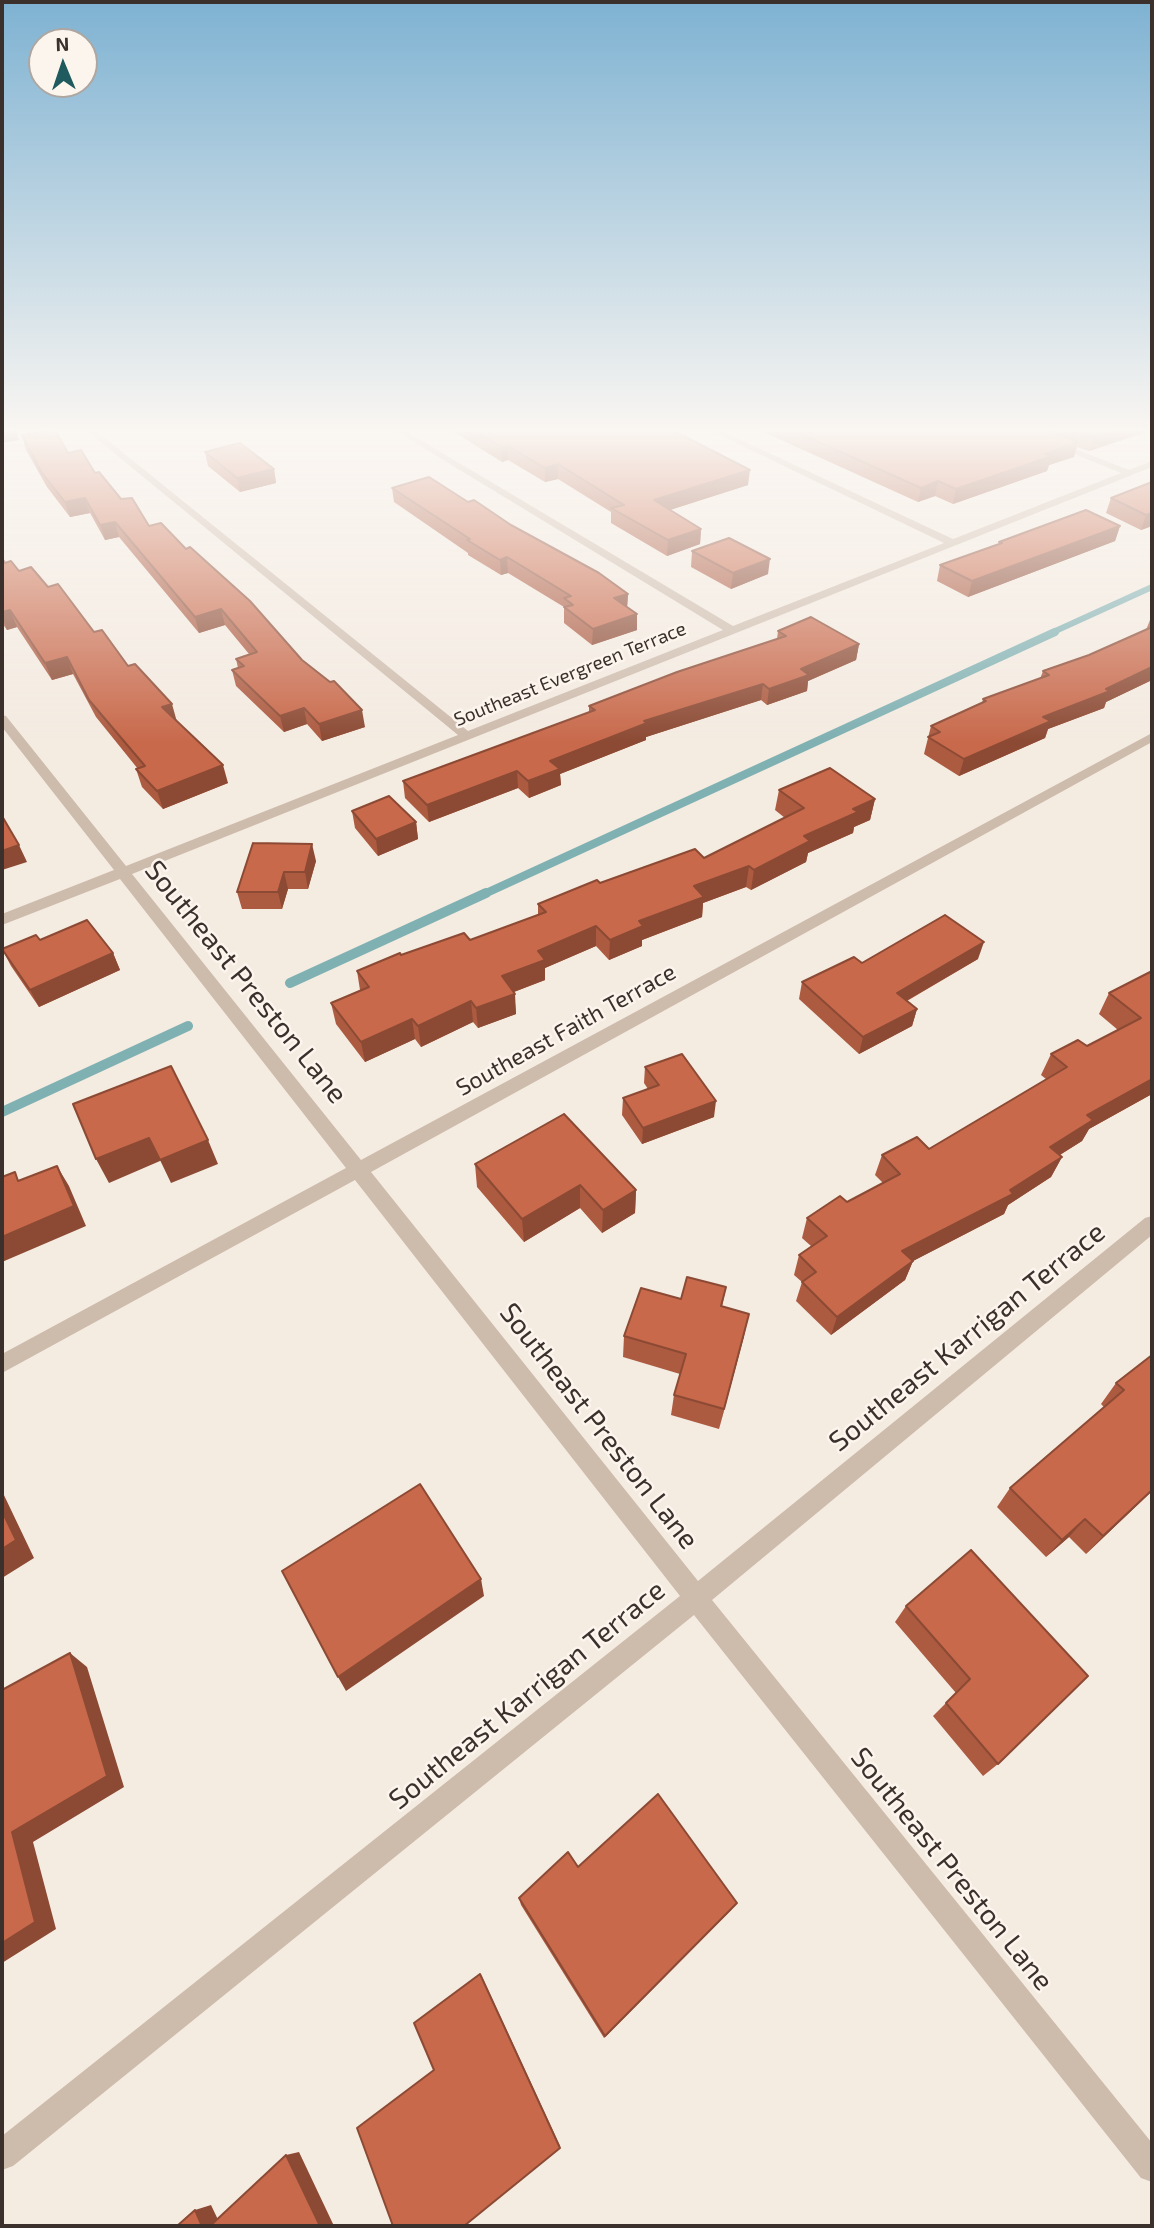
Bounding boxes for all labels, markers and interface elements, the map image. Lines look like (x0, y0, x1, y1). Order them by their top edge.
north arrow (28, 28, 98, 98)
text: N (55, 32, 70, 55)
street label: Southeast Evergreen Terrace (451, 617, 689, 731)
street label: Southeast Preston Lane (138, 854, 354, 1110)
street label: Southeast Faith Terrace (451, 958, 681, 1102)
street label: Southeast Karrigan Terrace (822, 1215, 1112, 1459)
street label: Southeast Preston Lane (493, 1296, 705, 1556)
street label: Southeast Karrigan Terrace (382, 1573, 672, 1817)
street label: Southeast Preston Lane (844, 1741, 1060, 1997)

